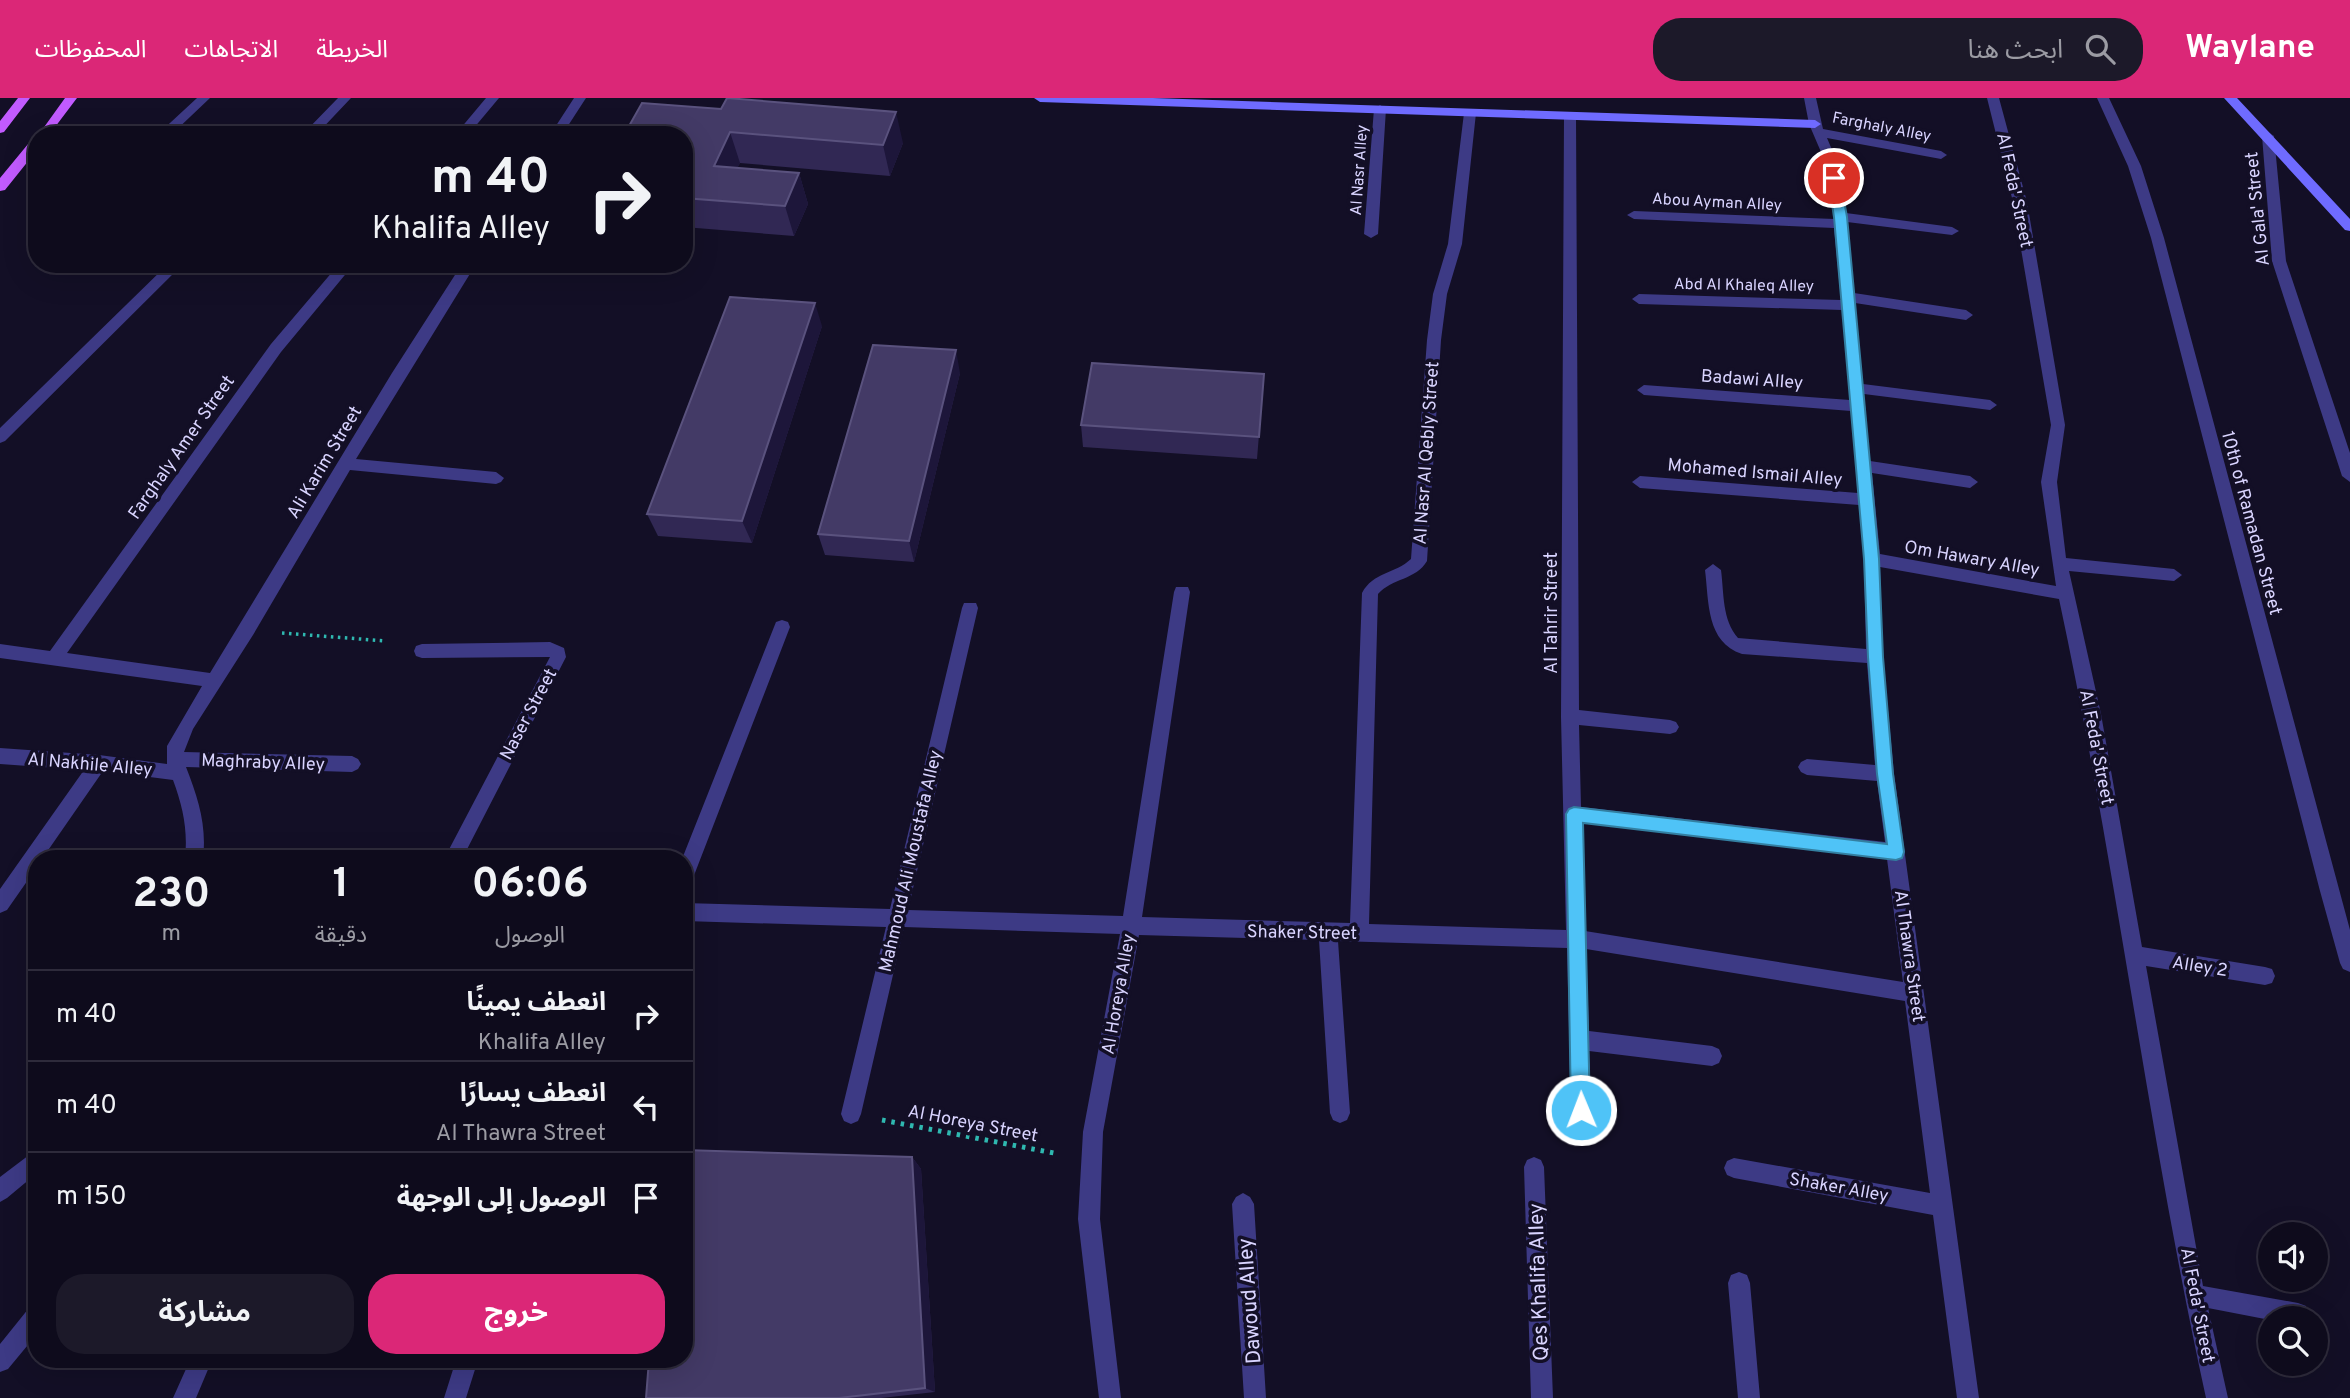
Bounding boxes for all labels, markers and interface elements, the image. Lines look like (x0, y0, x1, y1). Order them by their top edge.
search box (1653, 18, 2143, 81)
text: Waylane (2185, 28, 2315, 70)
icon: search (2081, 30, 2119, 68)
text: ابحث هنا (1968, 35, 2063, 68)
text: المحفوظات (35, 36, 146, 66)
text: الاتجاهات (184, 36, 278, 66)
text: الخريطة (316, 36, 388, 66)
street label: Farghaly Alley (1830, 109, 1933, 147)
street label: Al Nasr Alley (1347, 124, 1373, 216)
street label: Al Feda' Street (1990, 131, 2037, 250)
pin (1804, 148, 1864, 208)
text: 40 m (431, 149, 550, 211)
street label: Al Gala' Street (2241, 151, 2276, 267)
icon: right (574, 154, 665, 245)
icon: arrive (1815, 159, 1853, 197)
street label: Abou Ayman Alley (1651, 190, 1782, 216)
text: Khalifa Alley (372, 210, 550, 250)
street label: Abd Al Khaleq Alley (1674, 275, 1814, 297)
street label: Al Nasr Al Qebly Street (1410, 361, 1445, 546)
street label: Badawi Alley (1700, 365, 1804, 396)
street label: Farghaly Amer Street (124, 371, 241, 524)
street label: Ali Karim Street (283, 402, 368, 523)
street label: 10th of Ramadan Street (2215, 429, 2286, 618)
street label: Mohamed Ismail Alley (1666, 454, 1843, 493)
street label: Om Hawary Alley (1902, 536, 2041, 583)
street label: Al Tahrir Street (1541, 552, 1564, 674)
street label: Naser Street (496, 665, 563, 765)
street label: Al Feda' Street (2073, 688, 2118, 807)
street label: Mahmoud Ali Moustafa Alley (875, 748, 948, 975)
street label: Al Nakhile Alley (26, 749, 153, 782)
street label: Maghraby Alley (201, 750, 325, 777)
text: 1 (332, 859, 349, 912)
text: 06:06 (472, 859, 589, 912)
text: 230 (132, 869, 210, 922)
street label: Al Thawra Street (1888, 889, 1929, 1024)
text: m (162, 920, 181, 949)
street label: Shaker Street (1247, 921, 1357, 946)
text: دقيقة (315, 922, 367, 951)
text: الوصول (495, 922, 565, 951)
street label: Al Horeya Alley (1098, 932, 1141, 1056)
street label: Alley 2 (2170, 952, 2229, 983)
text: انعطف يمينًا (467, 987, 606, 1020)
icon: right (627, 997, 665, 1035)
text: 40 m (56, 999, 117, 1032)
text: Khalifa Alley (478, 1029, 606, 1058)
position arrow (1544, 1073, 1618, 1147)
text: انعطف يسارًا (460, 1078, 606, 1111)
icon: left (627, 1088, 665, 1126)
text: 40 m (56, 1090, 117, 1123)
street label: Al Horeya Street (906, 1101, 1040, 1148)
text: Al Thawra Street (436, 1120, 606, 1149)
street label: Shaker Alley (1787, 1168, 1890, 1209)
icon: arrive (627, 1179, 665, 1217)
text: 150 m (56, 1181, 127, 1214)
text: الوصول إلى الوجهة (397, 1183, 606, 1216)
street label: Qes Khalifa Alley (1523, 1203, 1556, 1361)
map controls (2258, 1222, 2328, 1376)
button: sound (2258, 1222, 2328, 1292)
street label: Dawoud Alley (1233, 1237, 1268, 1365)
street label: Al Feda' Street (2174, 1246, 2219, 1365)
button: مشاركة (56, 1274, 354, 1354)
button: خروج (368, 1274, 665, 1354)
button: search (2258, 1306, 2328, 1376)

